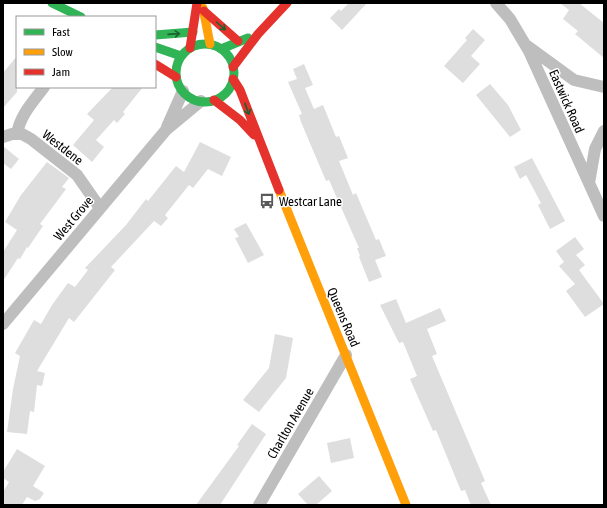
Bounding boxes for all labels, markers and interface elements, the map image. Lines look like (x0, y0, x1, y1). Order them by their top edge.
legend (16, 16, 156, 88)
one-way arrow (216, 21, 226, 31)
text: Fast (52, 25, 70, 39)
one-way arrow (167, 30, 180, 37)
text: Slow (52, 45, 73, 59)
text: Jam (52, 65, 70, 79)
street label: Eastwick Road (546, 67, 587, 135)
one-way arrow (243, 102, 251, 114)
street label: Westdene (39, 127, 86, 168)
bus stop icon: Westcar Lane (258, 192, 276, 210)
street label: West Grove (51, 193, 96, 243)
place label: Westcar Lane (279, 194, 342, 209)
street label: Queens Road (324, 285, 363, 349)
street label: Charlton Avenue (264, 385, 317, 461)

